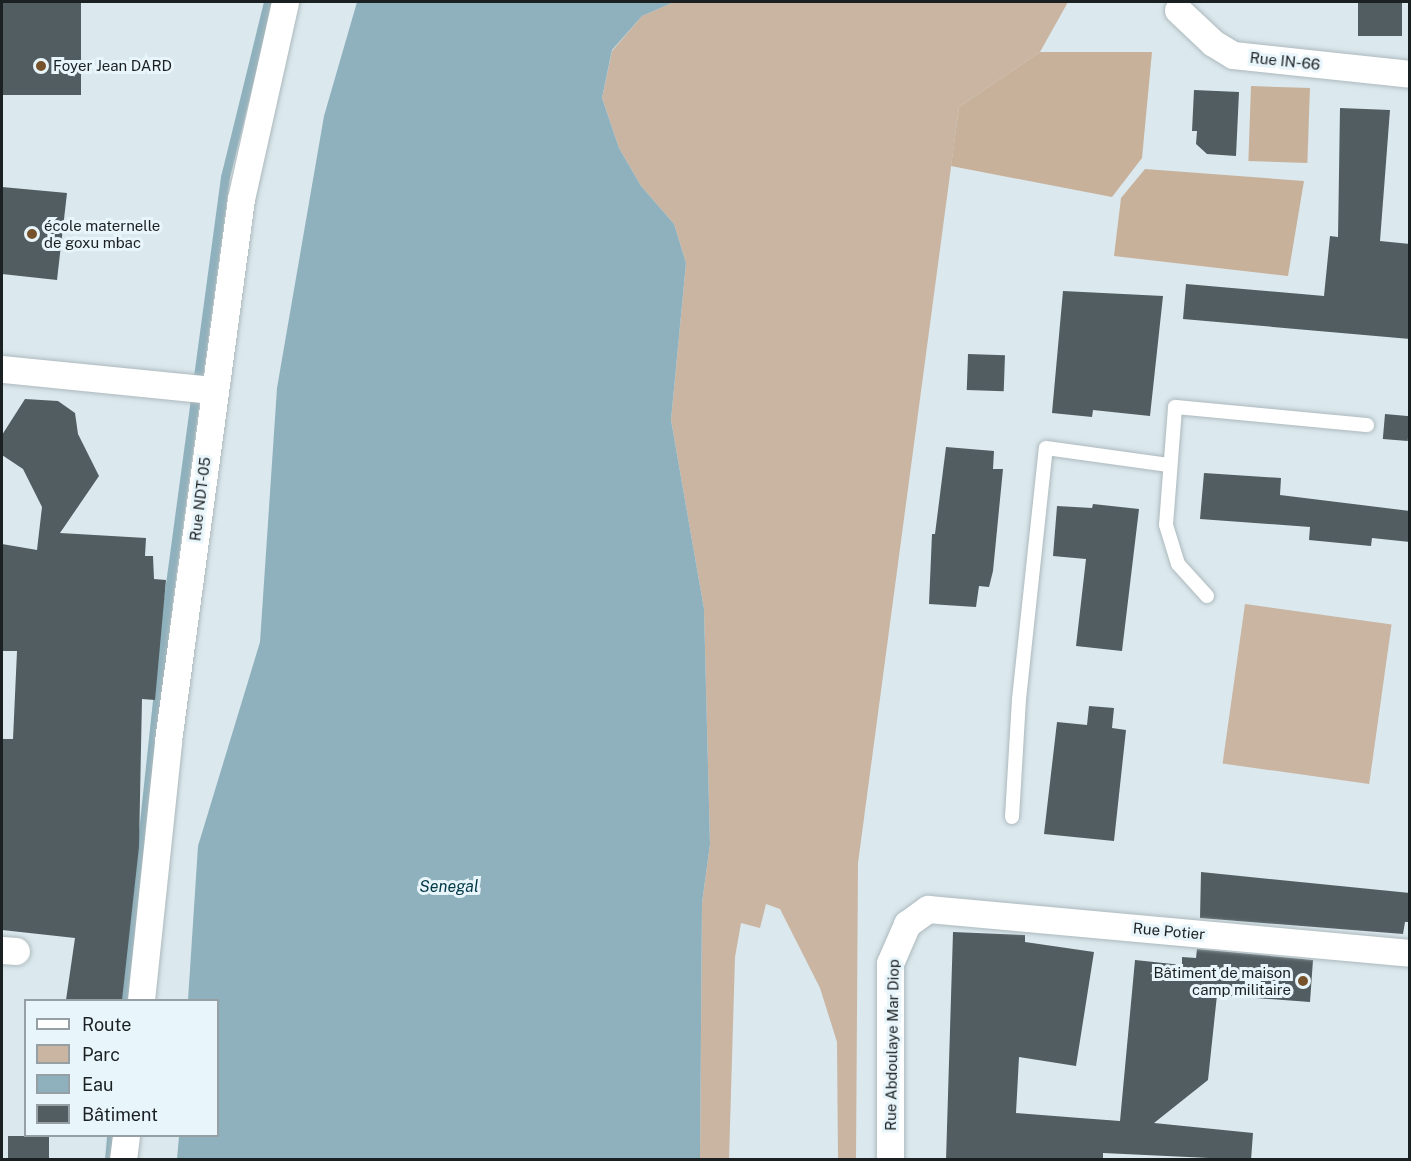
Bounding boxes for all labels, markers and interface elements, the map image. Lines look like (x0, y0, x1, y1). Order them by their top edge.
street label: Rue IN-66 (1249, 48, 1321, 74)
place label: Foyer Jean DARD (53, 57, 172, 75)
marker: Foyer Jean DARD (34, 59, 48, 73)
place label: école maternelle de goxu mbac (44, 216, 160, 251)
marker: école maternelle de goxu mbac (25, 227, 39, 241)
street label: Rue NDT-05 (186, 456, 214, 542)
water label: Senegal (419, 877, 479, 897)
street label: Rue Potier (1132, 919, 1206, 943)
street label: Rue Abdoulaye Mar Diop (882, 959, 902, 1131)
place label: Bâtiment de maison camp militaire (1153, 963, 1291, 998)
marker: Bâtiment de maison camp militaire (1296, 974, 1310, 988)
legend (24, 999, 219, 1137)
text: Route (82, 1014, 131, 1035)
text: Parc (82, 1044, 120, 1065)
text: Eau (82, 1074, 113, 1095)
text: Bâtiment (82, 1104, 158, 1125)

